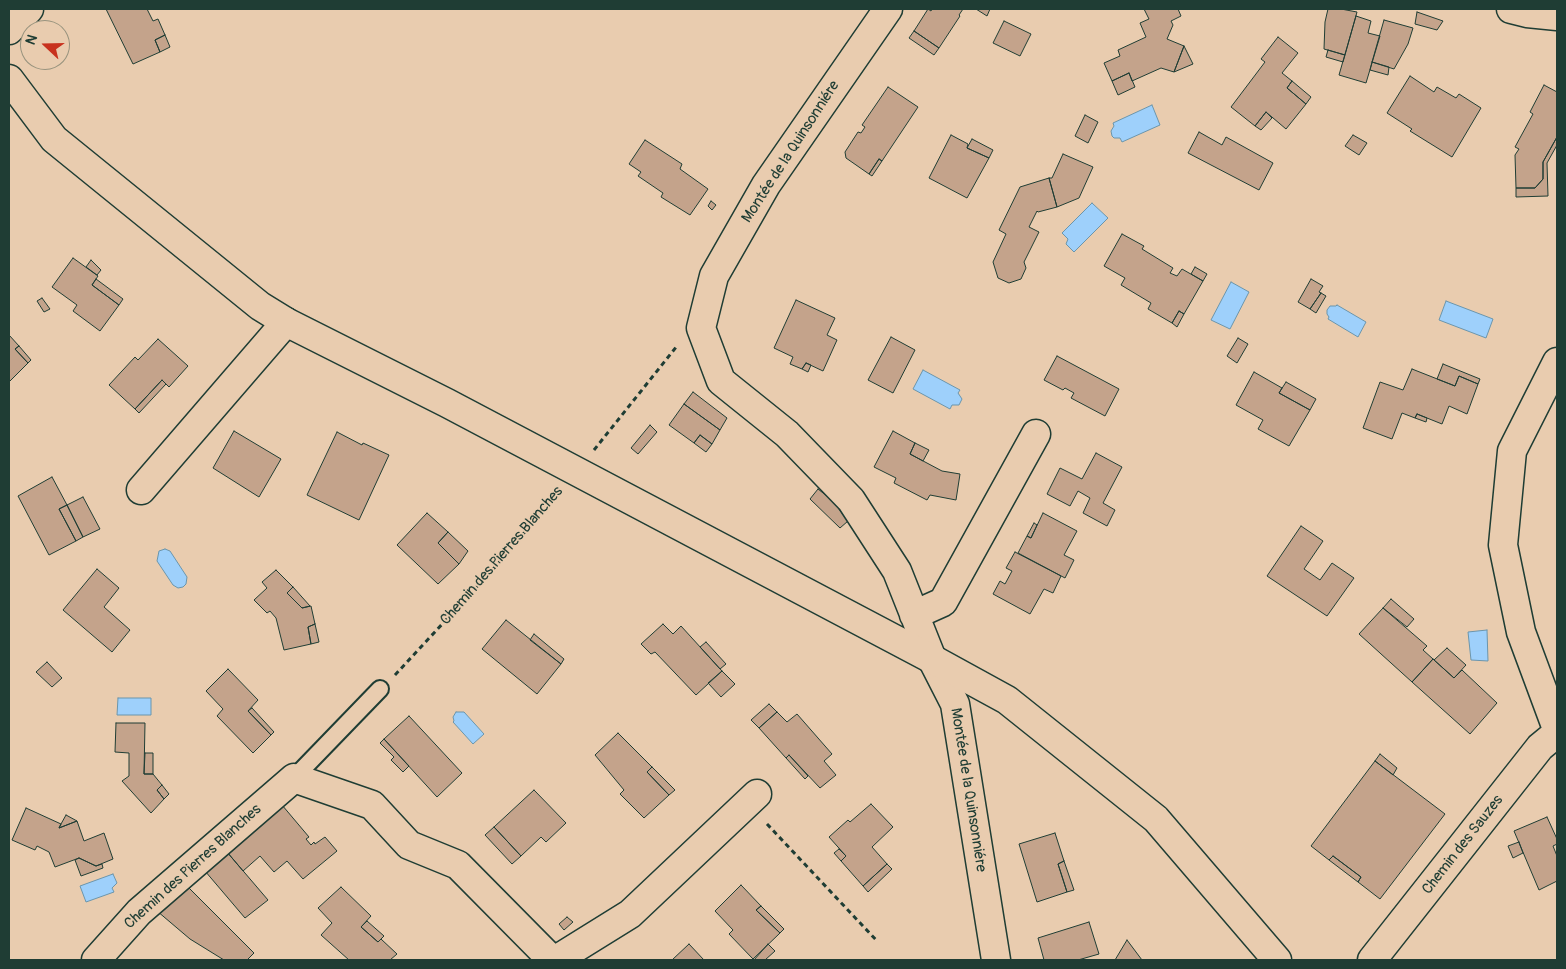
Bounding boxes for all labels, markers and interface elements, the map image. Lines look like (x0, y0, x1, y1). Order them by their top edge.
north arrow (20, 20, 70, 70)
text: N (22, 32, 41, 47)
street label: Montée de la Quinsonniére (738, 78, 844, 226)
street label: Chemin des Pierres Blanches (437, 483, 567, 629)
street label: Montée de la Quinsonniére (946, 707, 990, 873)
street label: Chemin des Sauzes (1419, 792, 1507, 898)
street label: Chemin des Pierres Blanches (121, 801, 265, 933)

